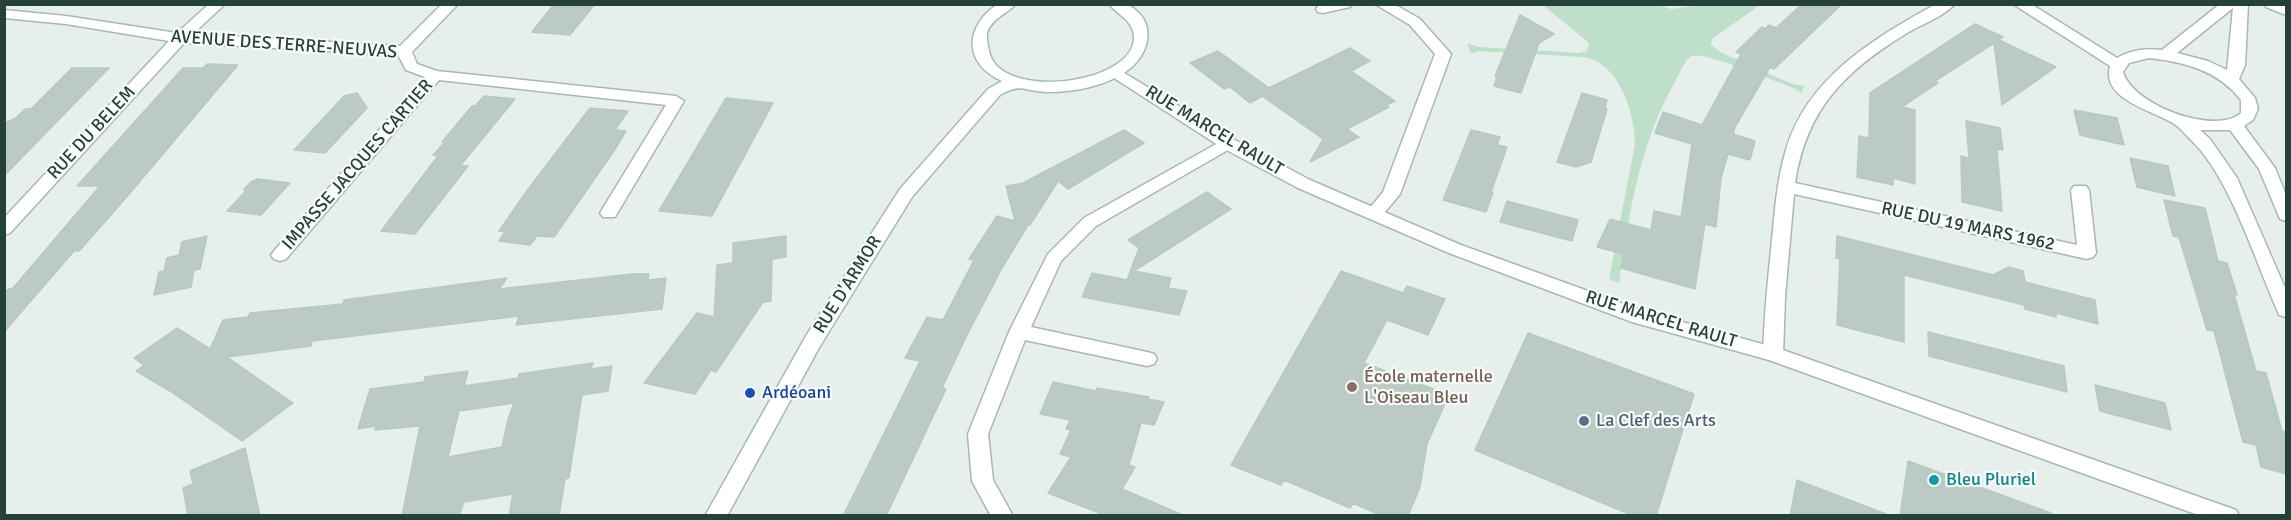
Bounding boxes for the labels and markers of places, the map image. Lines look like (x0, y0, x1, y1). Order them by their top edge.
place label: École maternelle L'Oiseau Bleu (1364, 366, 1493, 409)
marker: École maternelle L'Oiseau Bleu (1345, 380, 1359, 394)
place label: Ardéoani (762, 382, 831, 404)
marker: Ardéoani (743, 386, 757, 400)
place label: La Clef des Arts (1596, 410, 1716, 432)
marker: La Clef des Arts (1577, 414, 1591, 428)
place label: Bleu Pluriel (1946, 469, 2036, 491)
marker: Bleu Pluriel (1927, 473, 1941, 487)

